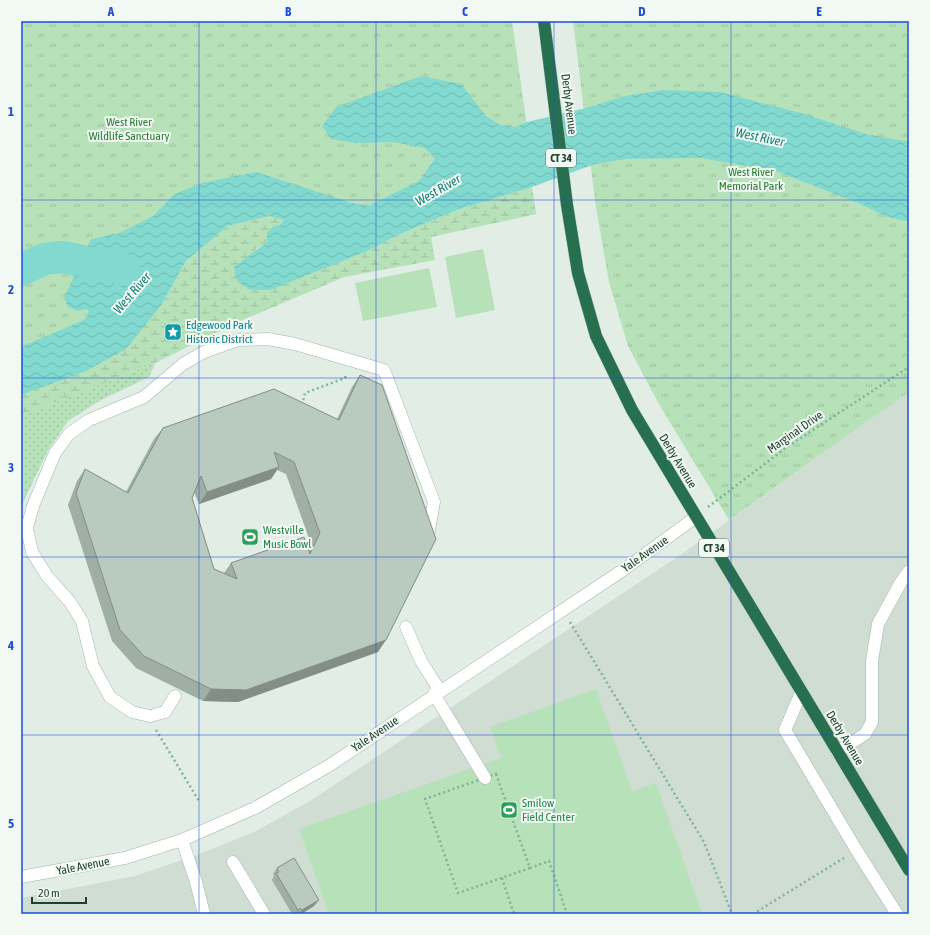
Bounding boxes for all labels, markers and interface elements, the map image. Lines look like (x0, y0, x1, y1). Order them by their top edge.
text: A (107, 4, 115, 19)
text: B (285, 4, 292, 19)
text: C (462, 4, 468, 19)
text: D (638, 4, 646, 19)
text: E (816, 4, 822, 19)
street label: Derby Avenue (558, 73, 580, 135)
text: 1 (8, 104, 14, 119)
park label: West River Wildlife Sanctuary (89, 115, 169, 143)
water label: West River (734, 125, 787, 150)
road number: CT 34 (546, 149, 576, 167)
park label: West River Memorial Park (719, 165, 784, 193)
water label: West River (413, 171, 464, 209)
water label: West River (110, 269, 155, 317)
text: 2 (8, 282, 14, 297)
place label: Edgewood Park Historic District (186, 318, 253, 346)
place icon: Edgewood Park Historic District (163, 322, 183, 342)
street label: Marginal Drive (765, 408, 825, 456)
street label: Derby Avenue (656, 431, 700, 491)
text: 3 (8, 460, 14, 475)
place label: Westville Music Bowl (263, 523, 312, 551)
sports icon: Westville Music Bowl (240, 527, 260, 547)
street label: Yale Avenue (619, 533, 671, 575)
road number: CT 34 (699, 539, 729, 557)
text: 4 (7, 638, 14, 653)
street label: Derby Avenue (823, 708, 867, 768)
street label: Yale Avenue (349, 713, 401, 755)
place label: Smilow Field Center (522, 796, 575, 824)
sports icon: Smilow Field Center (499, 800, 519, 820)
text: 5 (8, 816, 14, 831)
street label: Yale Avenue (55, 854, 111, 878)
scale bar (32, 879, 86, 905)
text: 20 m (38, 886, 60, 900)

